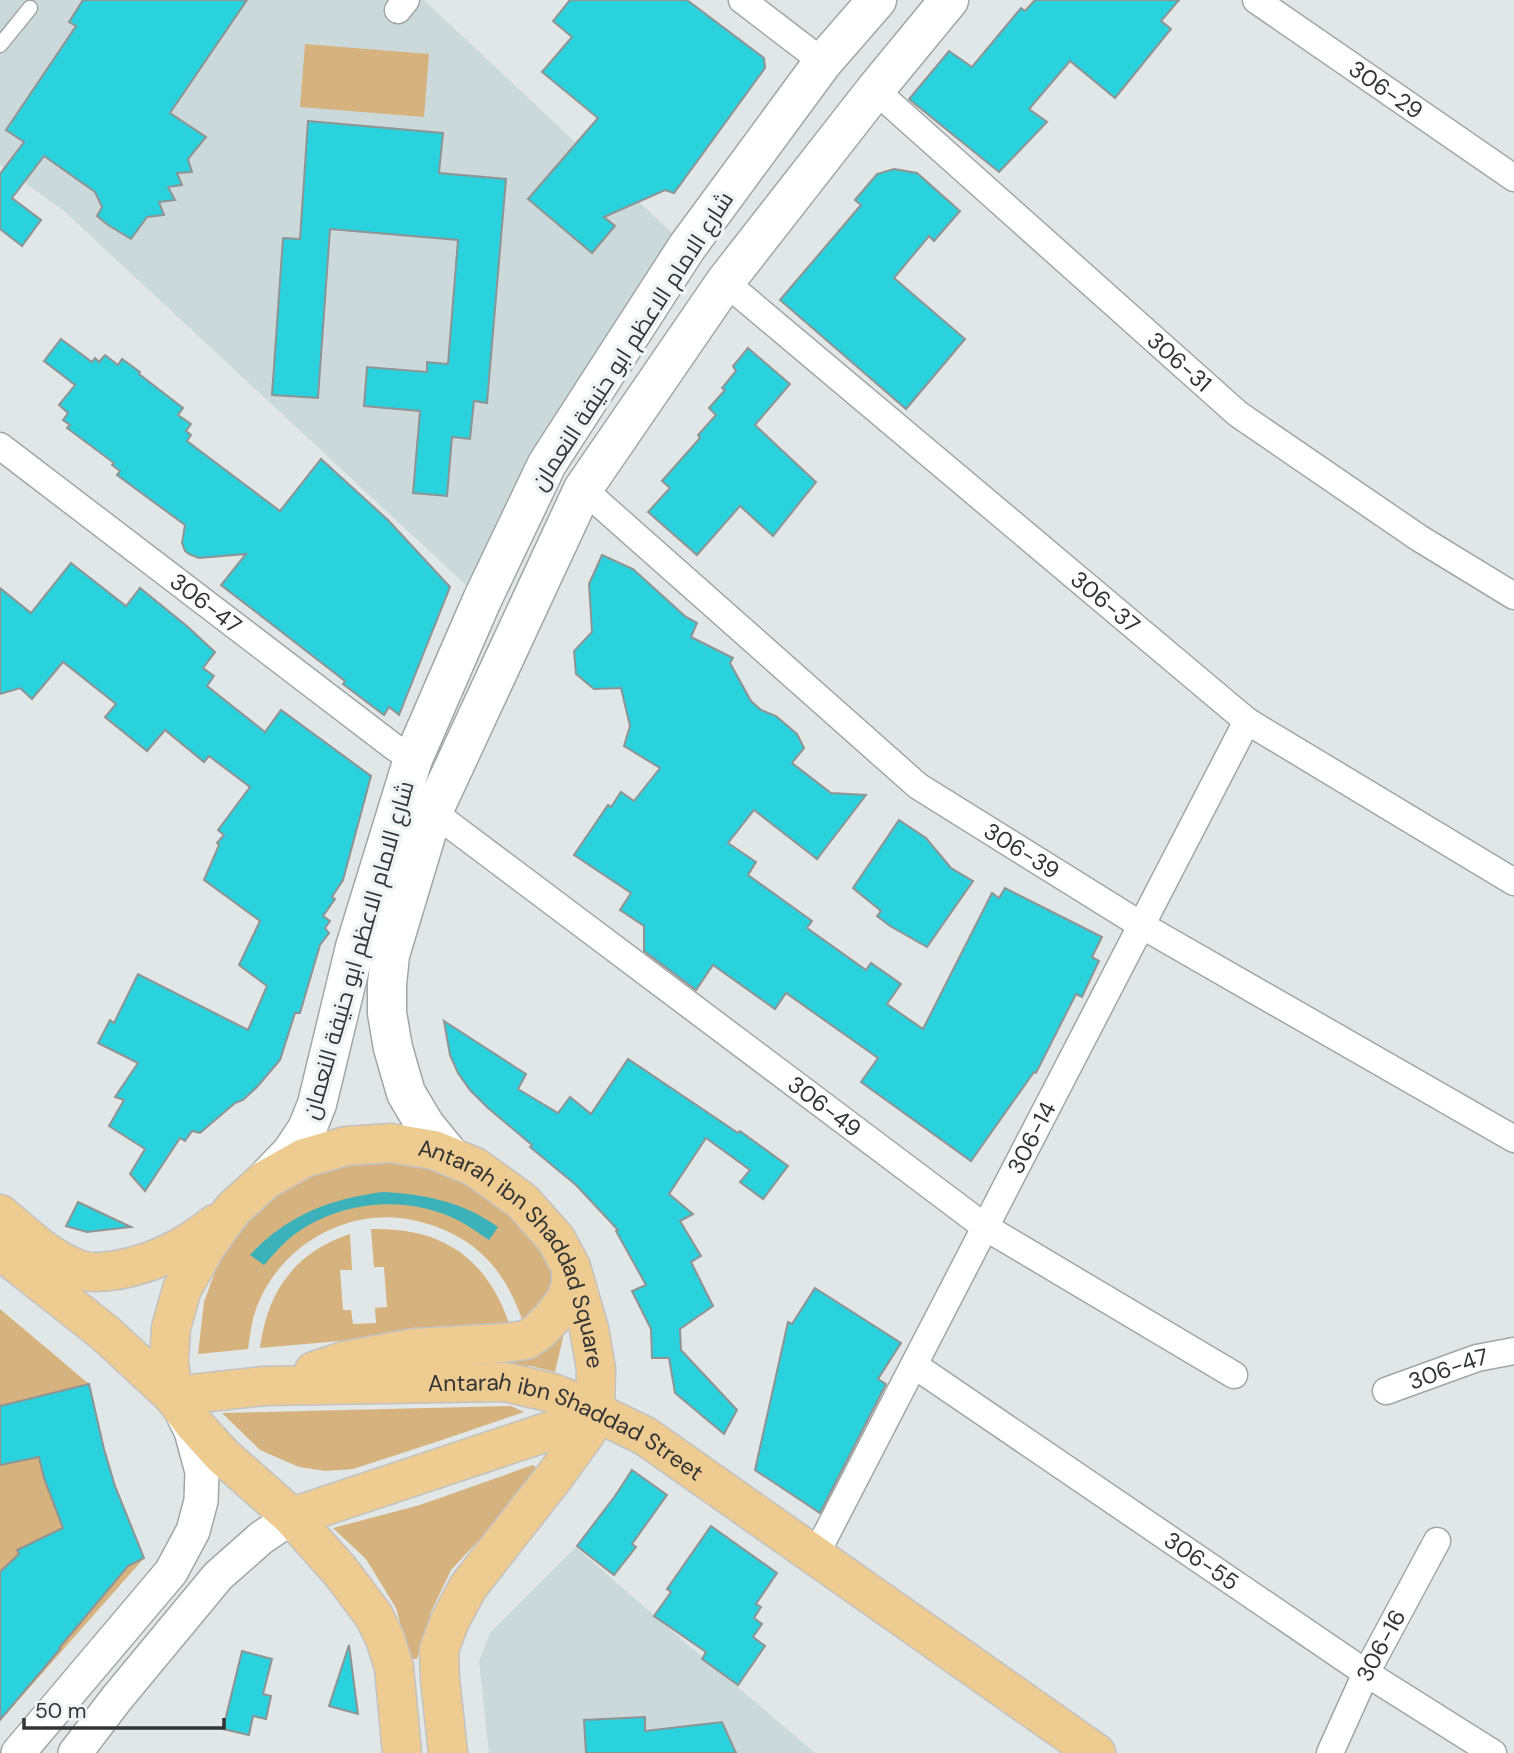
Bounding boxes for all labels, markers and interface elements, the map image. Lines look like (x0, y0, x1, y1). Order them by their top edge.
street label: 306-29 (1343, 54, 1429, 126)
street label: شارع الامام الاعظم ابو حنيفة النعمان (524, 186, 741, 497)
street label: 306-31 (1141, 325, 1218, 398)
street label: 306-37 (1064, 564, 1146, 640)
street label: 306-47 (164, 566, 248, 640)
street label: شارع الامام الاعظم ابو حنيفة النعمان (295, 777, 422, 1123)
street label: 306-39 (978, 816, 1065, 886)
street label: 306-49 (782, 1069, 868, 1144)
street label: 306-14 (1000, 1096, 1063, 1179)
street label: Antarah ibn Shaddad Square (416, 1133, 611, 1371)
street label: 306-47 (1404, 1341, 1490, 1397)
street label: Antarah ibn Shaddad Street (428, 1366, 709, 1487)
street label: 306-55 (1158, 1525, 1245, 1597)
street label: 306-16 (1349, 1604, 1412, 1686)
scale bar (24, 1686, 224, 1730)
text: 50 m (35, 1697, 86, 1725)

